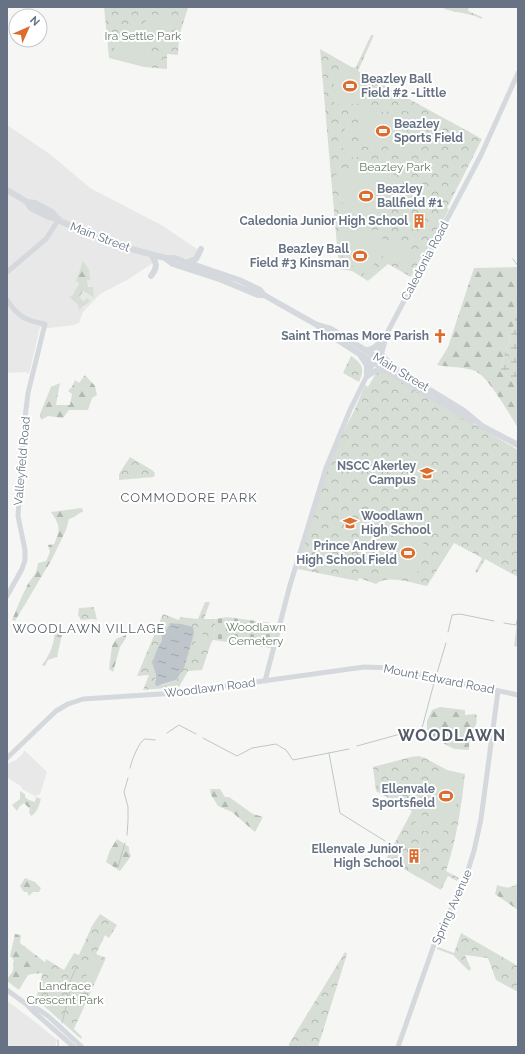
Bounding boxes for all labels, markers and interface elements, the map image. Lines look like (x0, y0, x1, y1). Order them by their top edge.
north arrow (8, 8, 48, 48)
text: N (27, 14, 42, 29)
park label: Ira Settle Park (105, 29, 182, 43)
place label: Beazley Ball Field #2 -Little (361, 72, 446, 100)
sports icon: Beazley Ball Field #2 -Little (342, 78, 358, 94)
place label: Beazley Sports Field (394, 117, 463, 145)
sports icon: Beazley Sports Field (375, 123, 391, 139)
park label: Beazley Park (359, 160, 431, 174)
place label: Beazley Ballfield #1 (377, 182, 443, 210)
sports icon: Beazley Ballfield #1 (358, 188, 374, 204)
building icon: Caledonia Junior High School (411, 213, 427, 229)
place label: Caledonia Junior High School (240, 214, 408, 228)
street label: Main Street (68, 219, 132, 255)
street label: Caledonia Road (398, 219, 452, 303)
place label: Beazley Ball Field #3 Kinsman (250, 242, 349, 270)
sports icon: Beazley Ball Field #3 Kinsman (352, 248, 368, 264)
church icon: Saint Thomas More Parish (432, 328, 448, 344)
place label: Saint Thomas More Parish (281, 329, 429, 343)
street label: Main Street (370, 350, 432, 394)
street label: Valleyfield Road (11, 416, 33, 506)
place label: NSCC Akerley Campus (337, 459, 416, 487)
school or university icon: NSCC Akerley Campus (419, 465, 435, 481)
district label: COMMODORE PARK (120, 490, 258, 505)
place label: Woodlawn High School (361, 509, 431, 537)
school or university icon: Woodlawn High School (342, 515, 358, 531)
place label: Prince Andrew High School Field (296, 539, 398, 567)
sports icon: Prince Andrew High School Field (400, 545, 416, 561)
park label: Woodlawn Cemetery (226, 620, 286, 648)
district label: WOODLAWN VILLAGE (12, 621, 166, 636)
street label: Mount Edward Road (382, 661, 496, 697)
street label: Woodlawn Road (164, 675, 256, 701)
district label: WOODLAWN (398, 726, 506, 745)
place label: Ellenvale Sportsfield (372, 782, 435, 810)
sports icon: Ellenvale Sportsfield (438, 788, 454, 804)
place label: Ellenvale Junior High School (312, 842, 403, 870)
building icon: Ellenvale Junior High School (406, 848, 422, 864)
street label: Spring Avenue (429, 867, 475, 947)
park label: Landrace Crescent Park (26, 979, 104, 1007)

